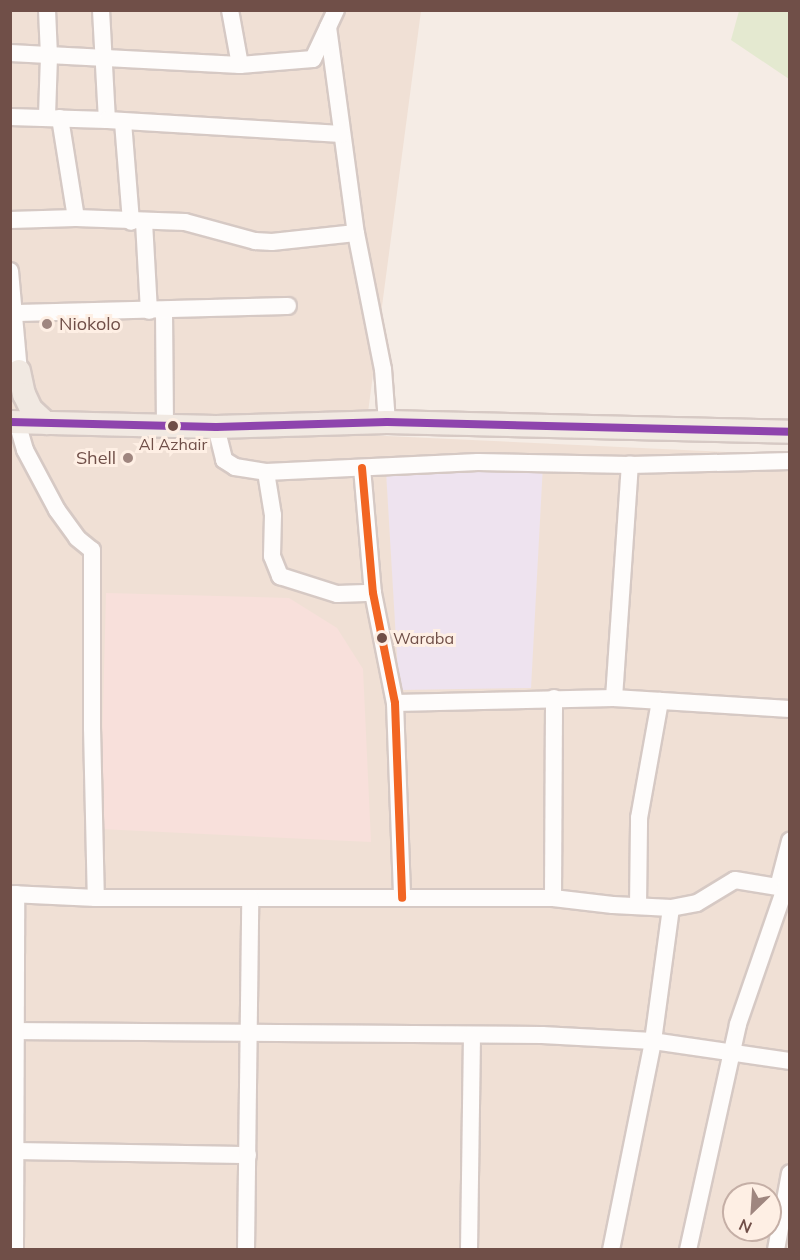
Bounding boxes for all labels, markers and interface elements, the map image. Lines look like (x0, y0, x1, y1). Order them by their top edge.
place label: Niokolo (59, 313, 121, 335)
marker: Niokolo (40, 317, 54, 331)
marker: Al Azhair (167, 420, 179, 432)
place label: Al Azhair (139, 434, 207, 454)
place label: Shell (76, 447, 116, 469)
marker: Shell (121, 451, 135, 465)
place label: Waraba (393, 628, 454, 648)
marker: Waraba (376, 632, 388, 644)
north arrow (722, 1182, 782, 1242)
text: N (736, 1215, 755, 1238)

